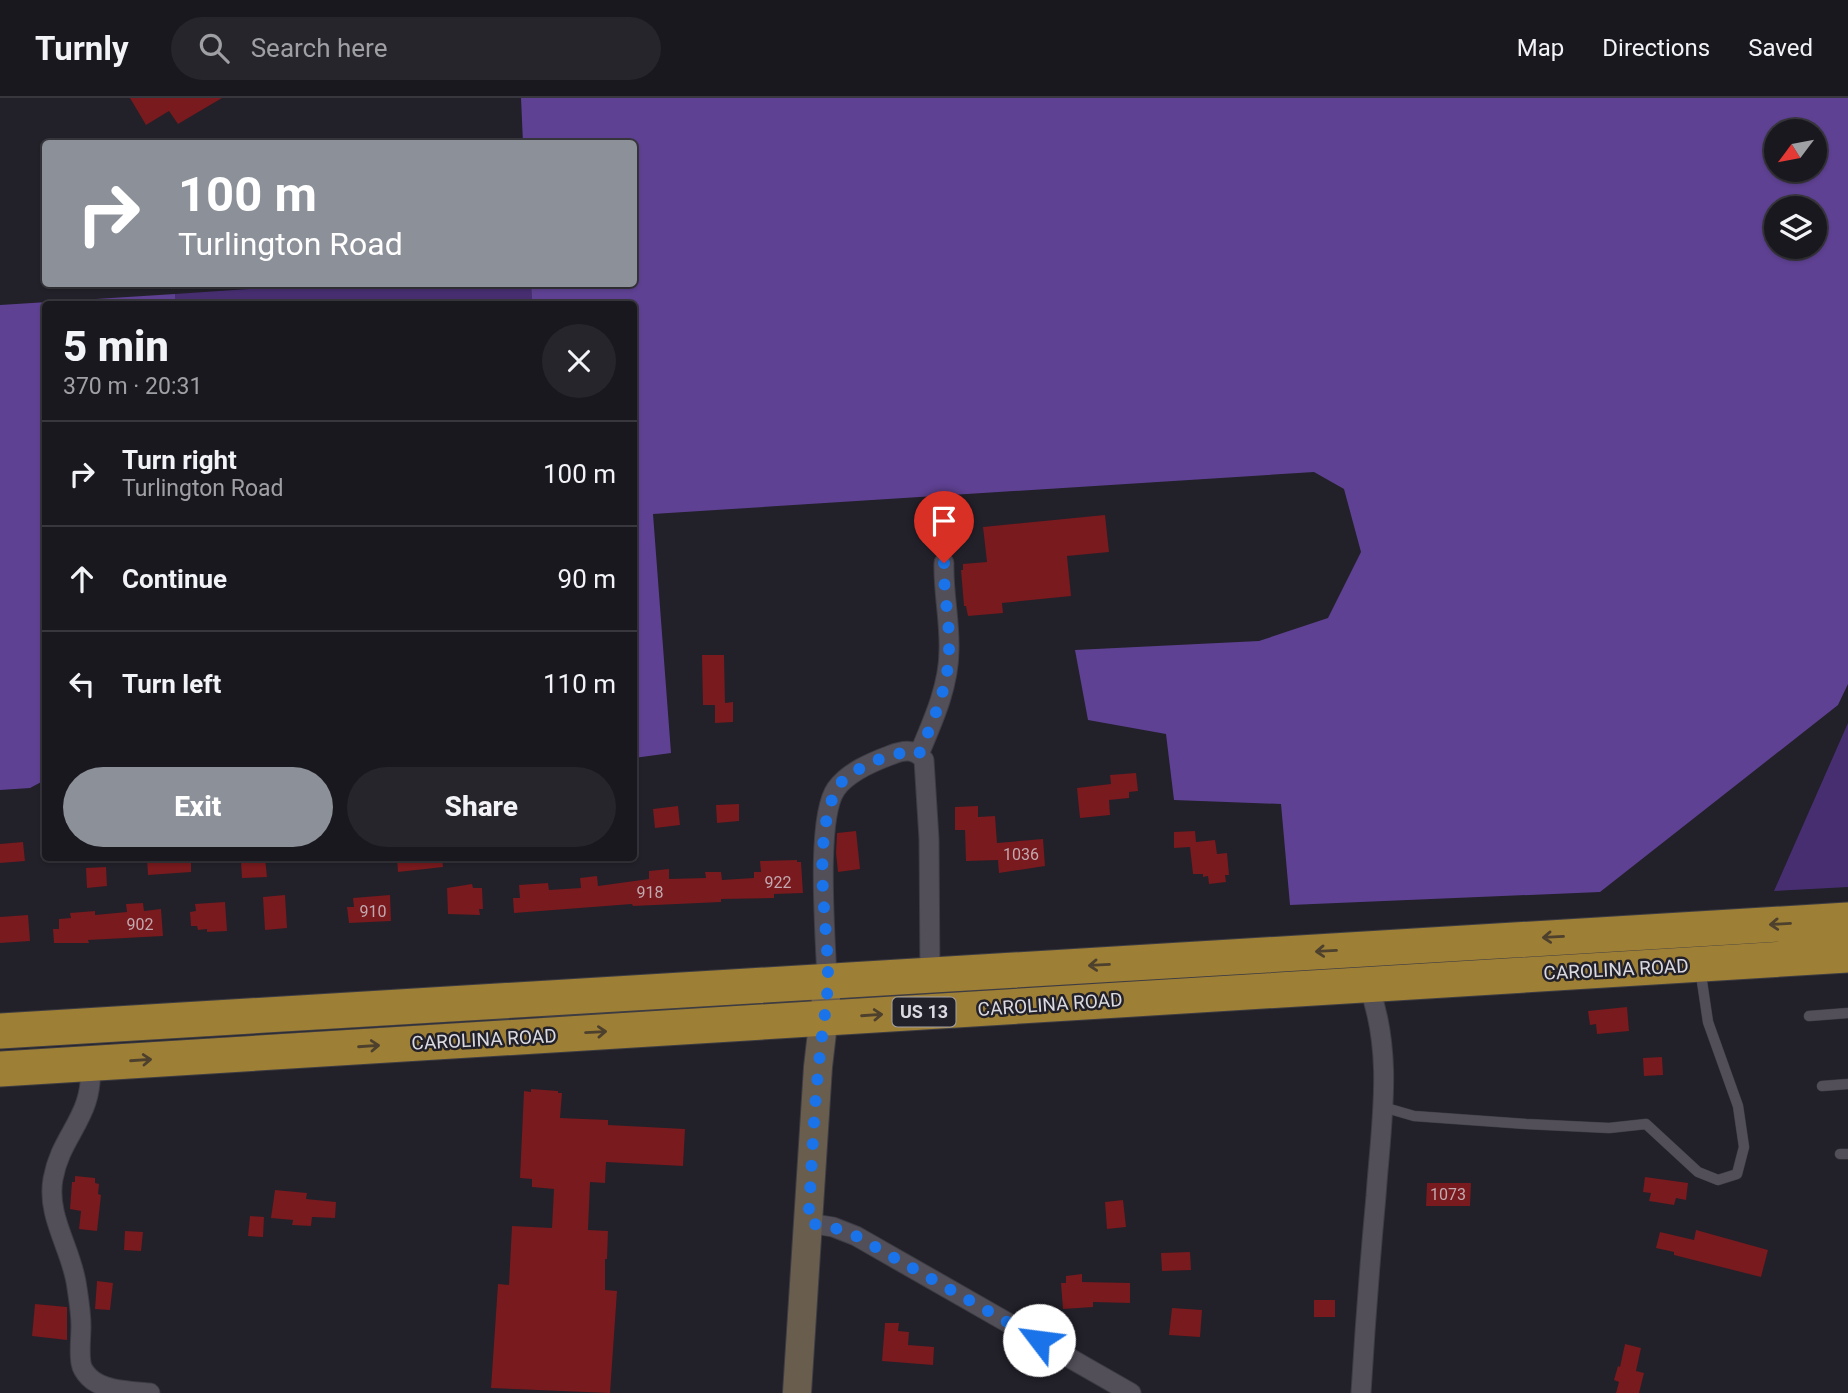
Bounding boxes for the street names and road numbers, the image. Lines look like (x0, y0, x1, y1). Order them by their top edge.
street label: CAROLINA ROAD (1543, 954, 1689, 985)
street label: CAROLINA ROAD (977, 988, 1123, 1021)
road number: US 13 (892, 998, 956, 1027)
street label: CAROLINA ROAD (411, 1024, 557, 1055)

